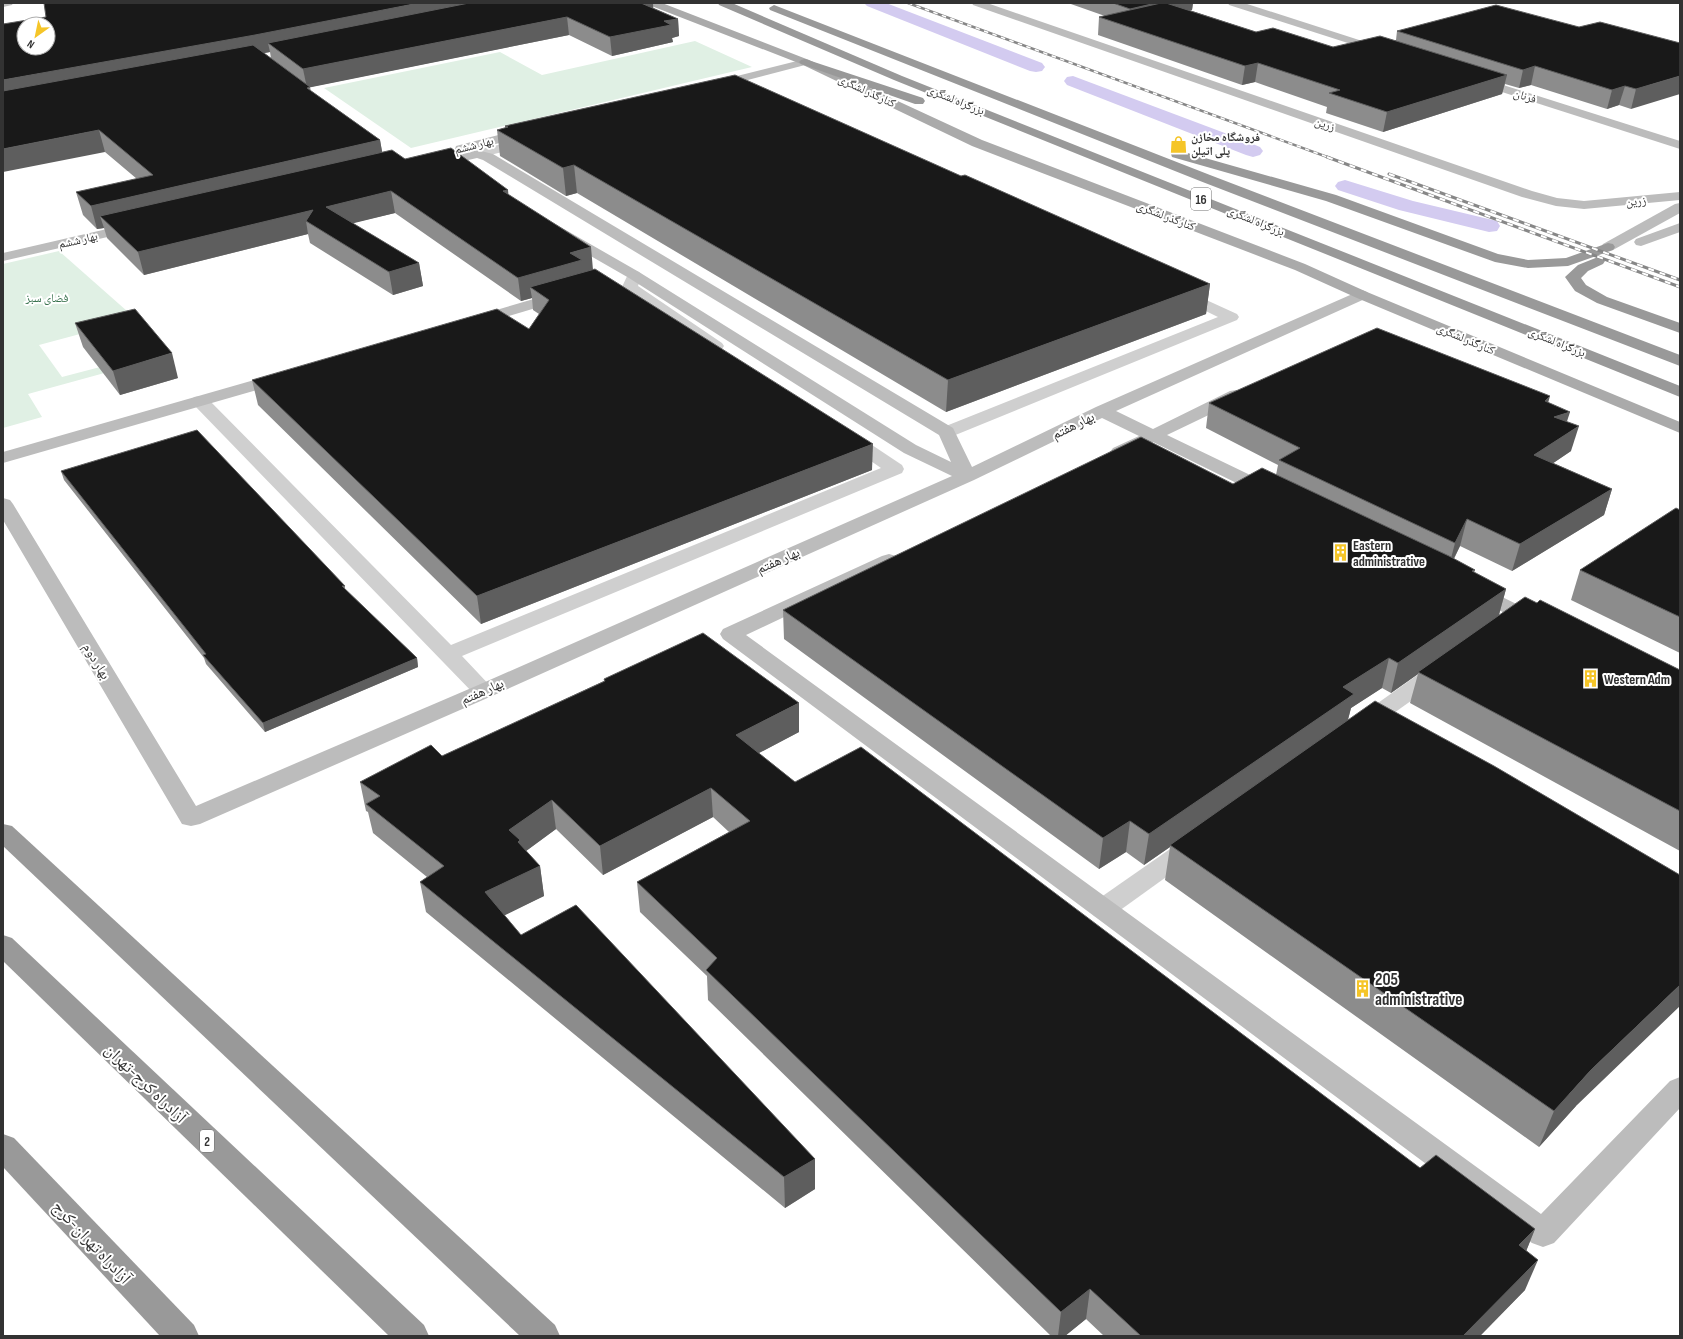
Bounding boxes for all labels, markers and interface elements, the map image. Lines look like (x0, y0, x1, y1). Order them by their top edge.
north arrow (16, 16, 56, 56)
text: N (25, 37, 37, 51)
street label: کنارگذر لشگری (836, 72, 898, 111)
street label: بزرگراه لشگری (925, 82, 987, 119)
street label: فرنان (1511, 86, 1538, 107)
street label: زرین (1313, 114, 1337, 135)
place label: فروشگاه مخازن پلی اتیلن (1191, 130, 1260, 159)
street label: بهار ششم (453, 133, 495, 158)
shop icon: فروشگاه مخازن پلی اتیلن (1168, 134, 1188, 154)
road number: 16 (1191, 188, 1211, 210)
street label: زرین (1625, 193, 1647, 210)
street label: کنارگذر لشگری (1134, 198, 1197, 235)
street label: بزرگراه لشگری (1225, 203, 1287, 240)
street label: بهار ششم (57, 229, 99, 252)
park label: فضای سبز (25, 291, 68, 306)
street label: کنارگذر لشگری (1435, 321, 1497, 358)
street label: بزرگراه لشگری (1526, 324, 1588, 361)
street label: بهار هفتم (1049, 408, 1098, 444)
place label: Eastern administrative (1353, 537, 1425, 570)
street label: بهار هفتم (754, 543, 803, 578)
building icon: Eastern administrative (1330, 543, 1350, 563)
street label: بهار دوم (78, 640, 114, 683)
building icon: Western Adm (1581, 669, 1601, 689)
place label: Western Adm (1604, 671, 1670, 688)
street label: بهار هفتم (458, 674, 507, 709)
place label: 205 administrative (1375, 970, 1463, 1010)
building icon: 205 administrative (1352, 979, 1372, 999)
street label: آزادراه کرج-تهران (99, 1040, 191, 1129)
road number: 2 (200, 1130, 214, 1152)
street label: آزادراه تهران-کرج (47, 1197, 135, 1289)

